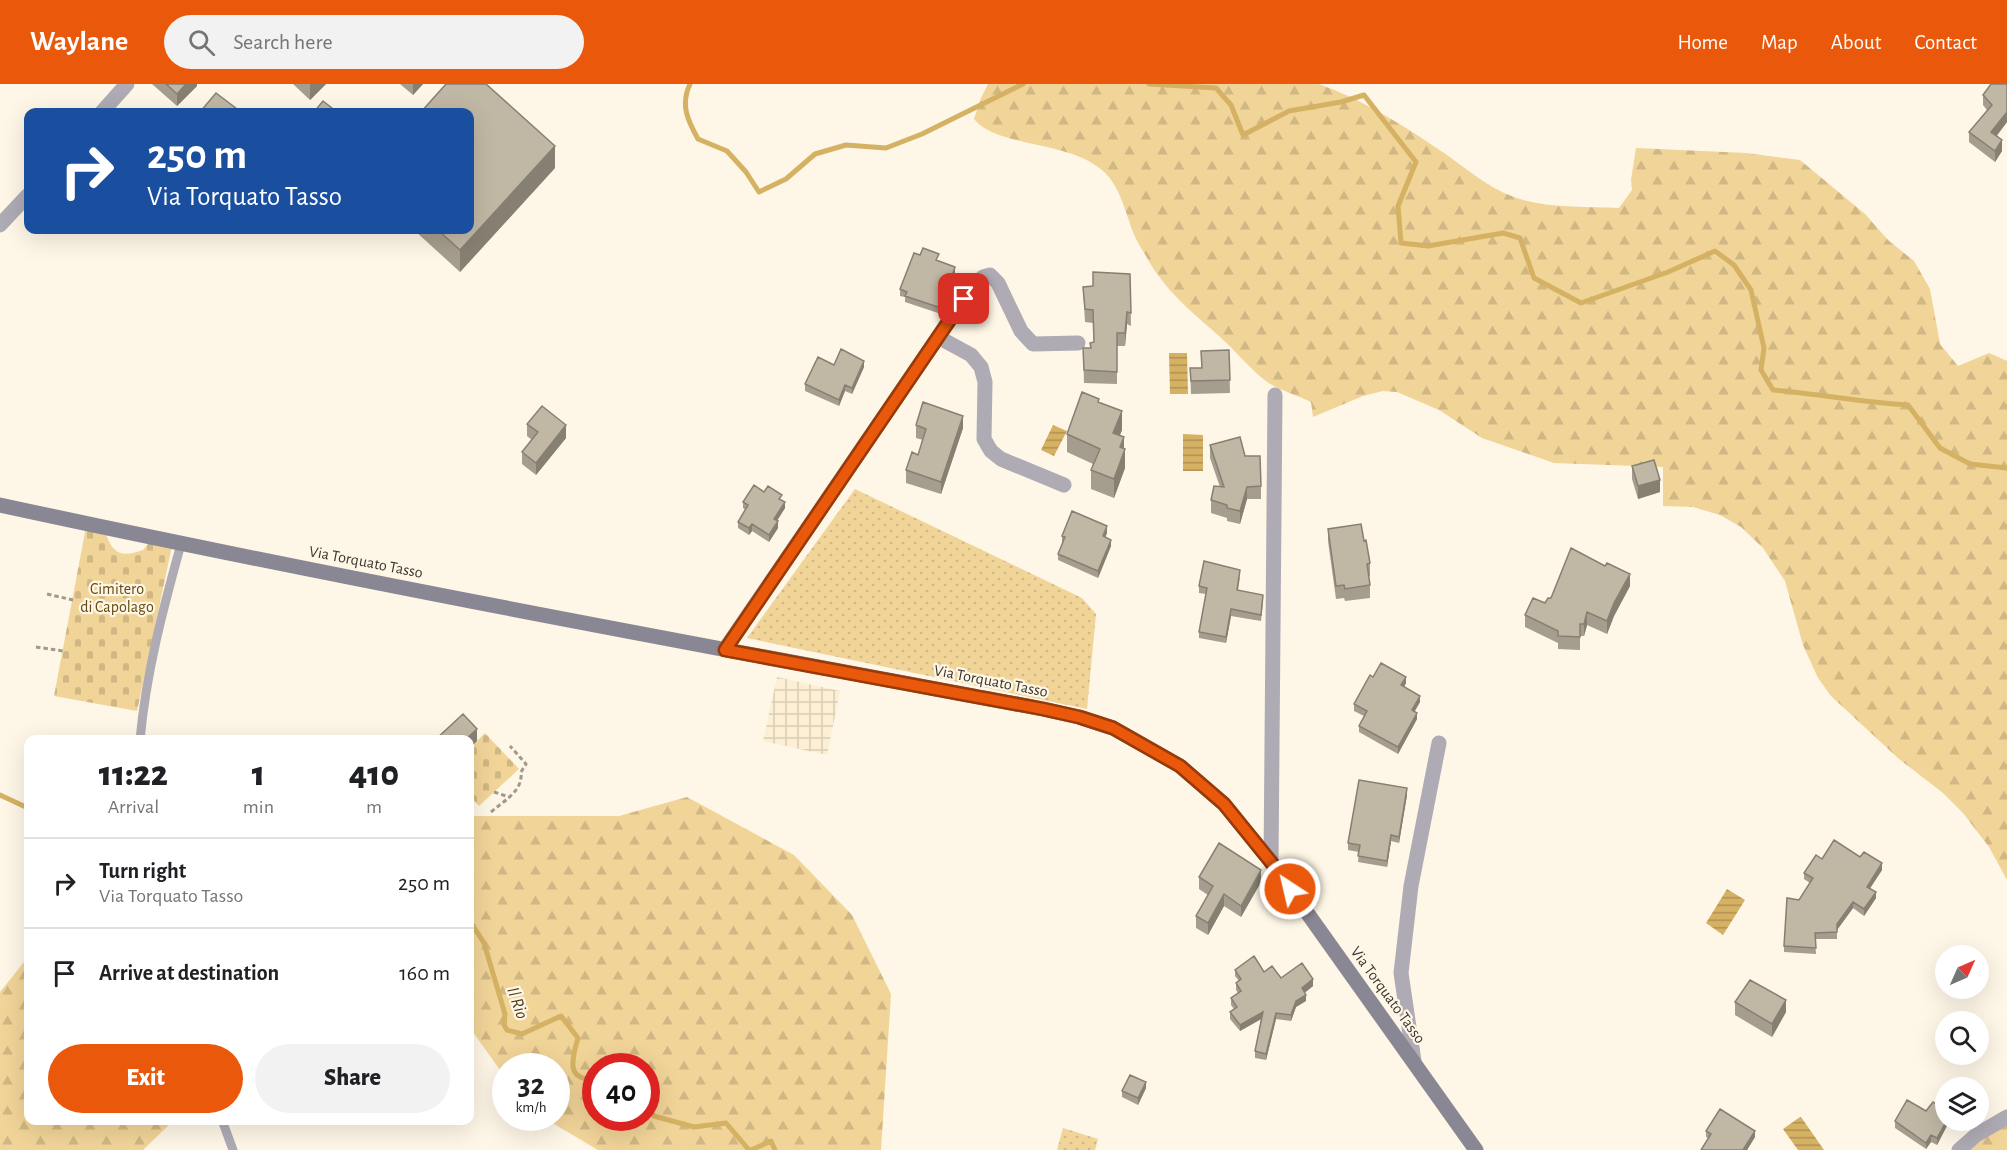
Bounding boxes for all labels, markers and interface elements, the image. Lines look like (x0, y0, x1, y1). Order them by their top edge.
search box (164, 15, 584, 69)
icon: search (185, 26, 218, 59)
text: Waylane (30, 28, 128, 56)
text: Search here (233, 31, 333, 53)
text: Home (1677, 32, 1728, 53)
text: Map (1761, 32, 1798, 53)
text: About (1831, 32, 1881, 53)
text: Contact (1914, 32, 1977, 53)
icon: right (48, 132, 126, 210)
text: 250 m (147, 134, 247, 176)
text: Via Torquato Tasso (147, 183, 342, 210)
pin (938, 273, 989, 324)
icon: arrive (947, 282, 980, 315)
street label: Via Torquato Tasso (308, 543, 424, 581)
park label: Cimitero di Capolago (80, 581, 154, 615)
street label: Via Torquato Tasso (933, 662, 1049, 700)
text: 11:22 (99, 756, 168, 792)
text: 1 (252, 756, 265, 792)
text: 410 (349, 756, 399, 792)
text: Arrival (108, 797, 159, 817)
text: min (243, 797, 274, 817)
text: m (366, 797, 382, 817)
position arrow (1258, 857, 1322, 921)
text: Turn right (99, 860, 186, 882)
icon: right (48, 867, 81, 900)
text: 250 m (398, 872, 450, 894)
text: Via Torquato Tasso (99, 886, 243, 906)
street label: Via Torquato Tasso (1348, 944, 1429, 1047)
north arrow (1935, 945, 1989, 999)
map controls (1935, 945, 1989, 1131)
icon: arrive (48, 957, 81, 990)
text: Arrive at destination (99, 962, 279, 984)
text: 160 m (399, 962, 450, 984)
water label: Il Rio (503, 985, 531, 1021)
button: search (1935, 1011, 1989, 1065)
button: Exit (48, 1044, 243, 1113)
button: Share (255, 1044, 450, 1113)
speed limit sign: 40 (582, 1053, 660, 1131)
text: 32 (517, 1070, 545, 1100)
button: layers (1935, 1077, 1989, 1131)
text: km/h (516, 1100, 546, 1115)

